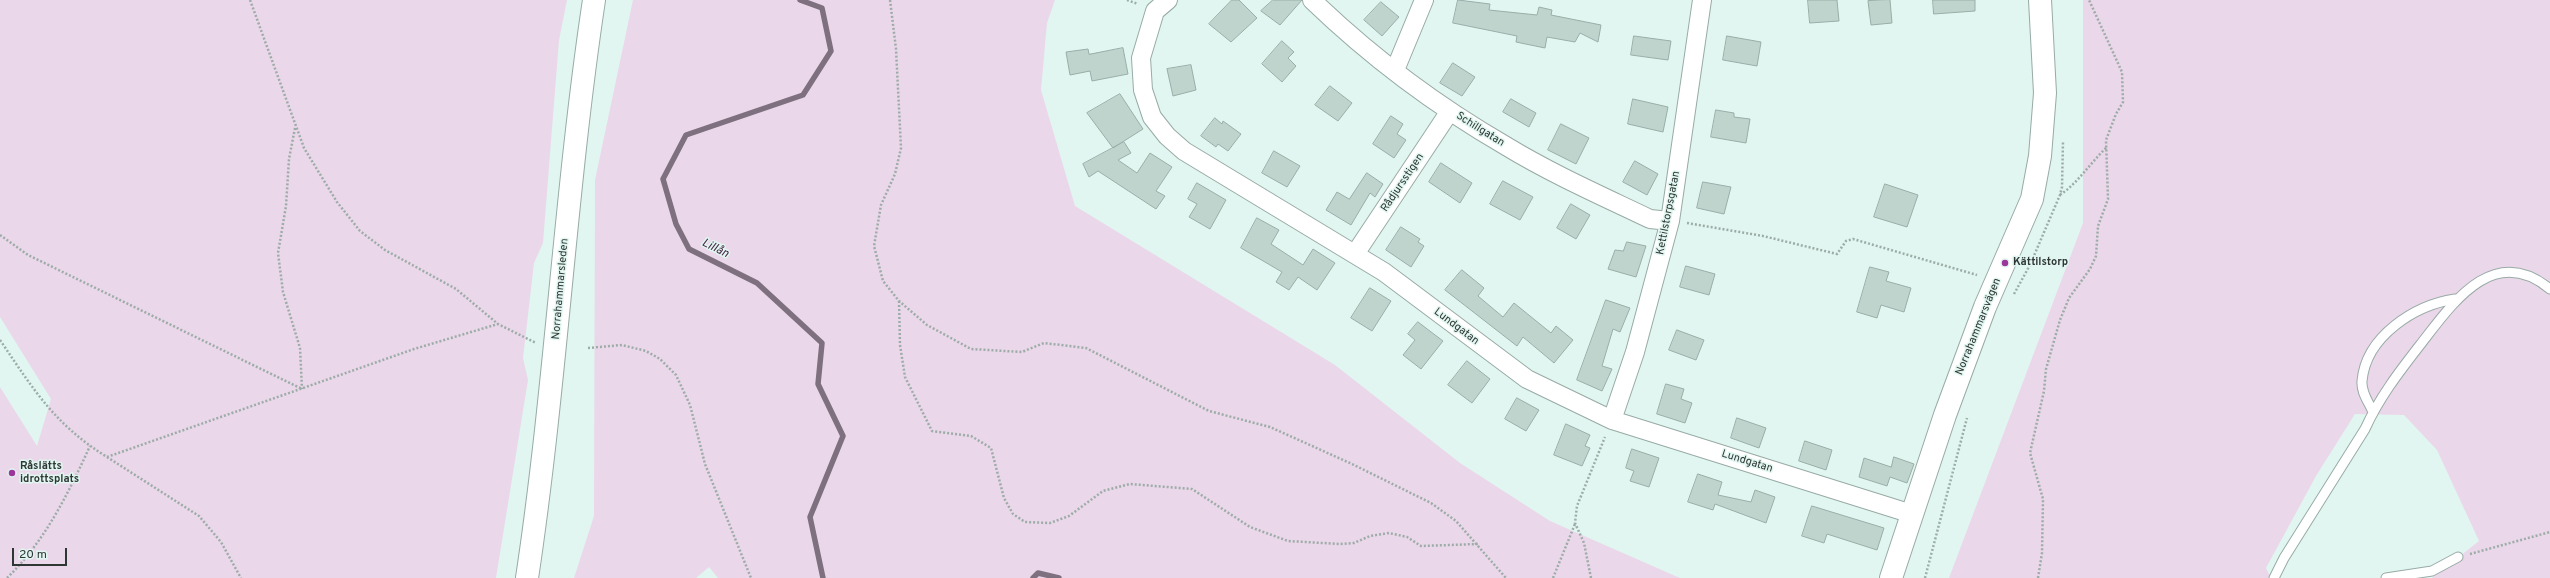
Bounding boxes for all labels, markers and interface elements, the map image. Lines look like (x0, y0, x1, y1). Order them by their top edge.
street label: Schillgatan (1453, 110, 1507, 150)
street label: Rådjursstigen (1379, 151, 1427, 215)
street label: Kettilstorpsgatan (1654, 170, 1684, 256)
water label: Lillån (699, 236, 731, 262)
street label: Norrahammarsleden (550, 238, 572, 340)
place label: Kättilstorp (2013, 256, 2068, 270)
marker: Kättilstorp (2000, 258, 2010, 268)
street label: Norrahammarsvägen (1953, 277, 2005, 377)
street label: Lundgatan (1431, 306, 1481, 348)
street label: Lundgatan (1720, 448, 1774, 476)
place label: Råslätts idrottsplats (20, 460, 79, 486)
marker: Råslätts idrottsplats (7, 468, 17, 478)
scale bar (14, 540, 69, 566)
text: 20 m (19, 547, 47, 563)

